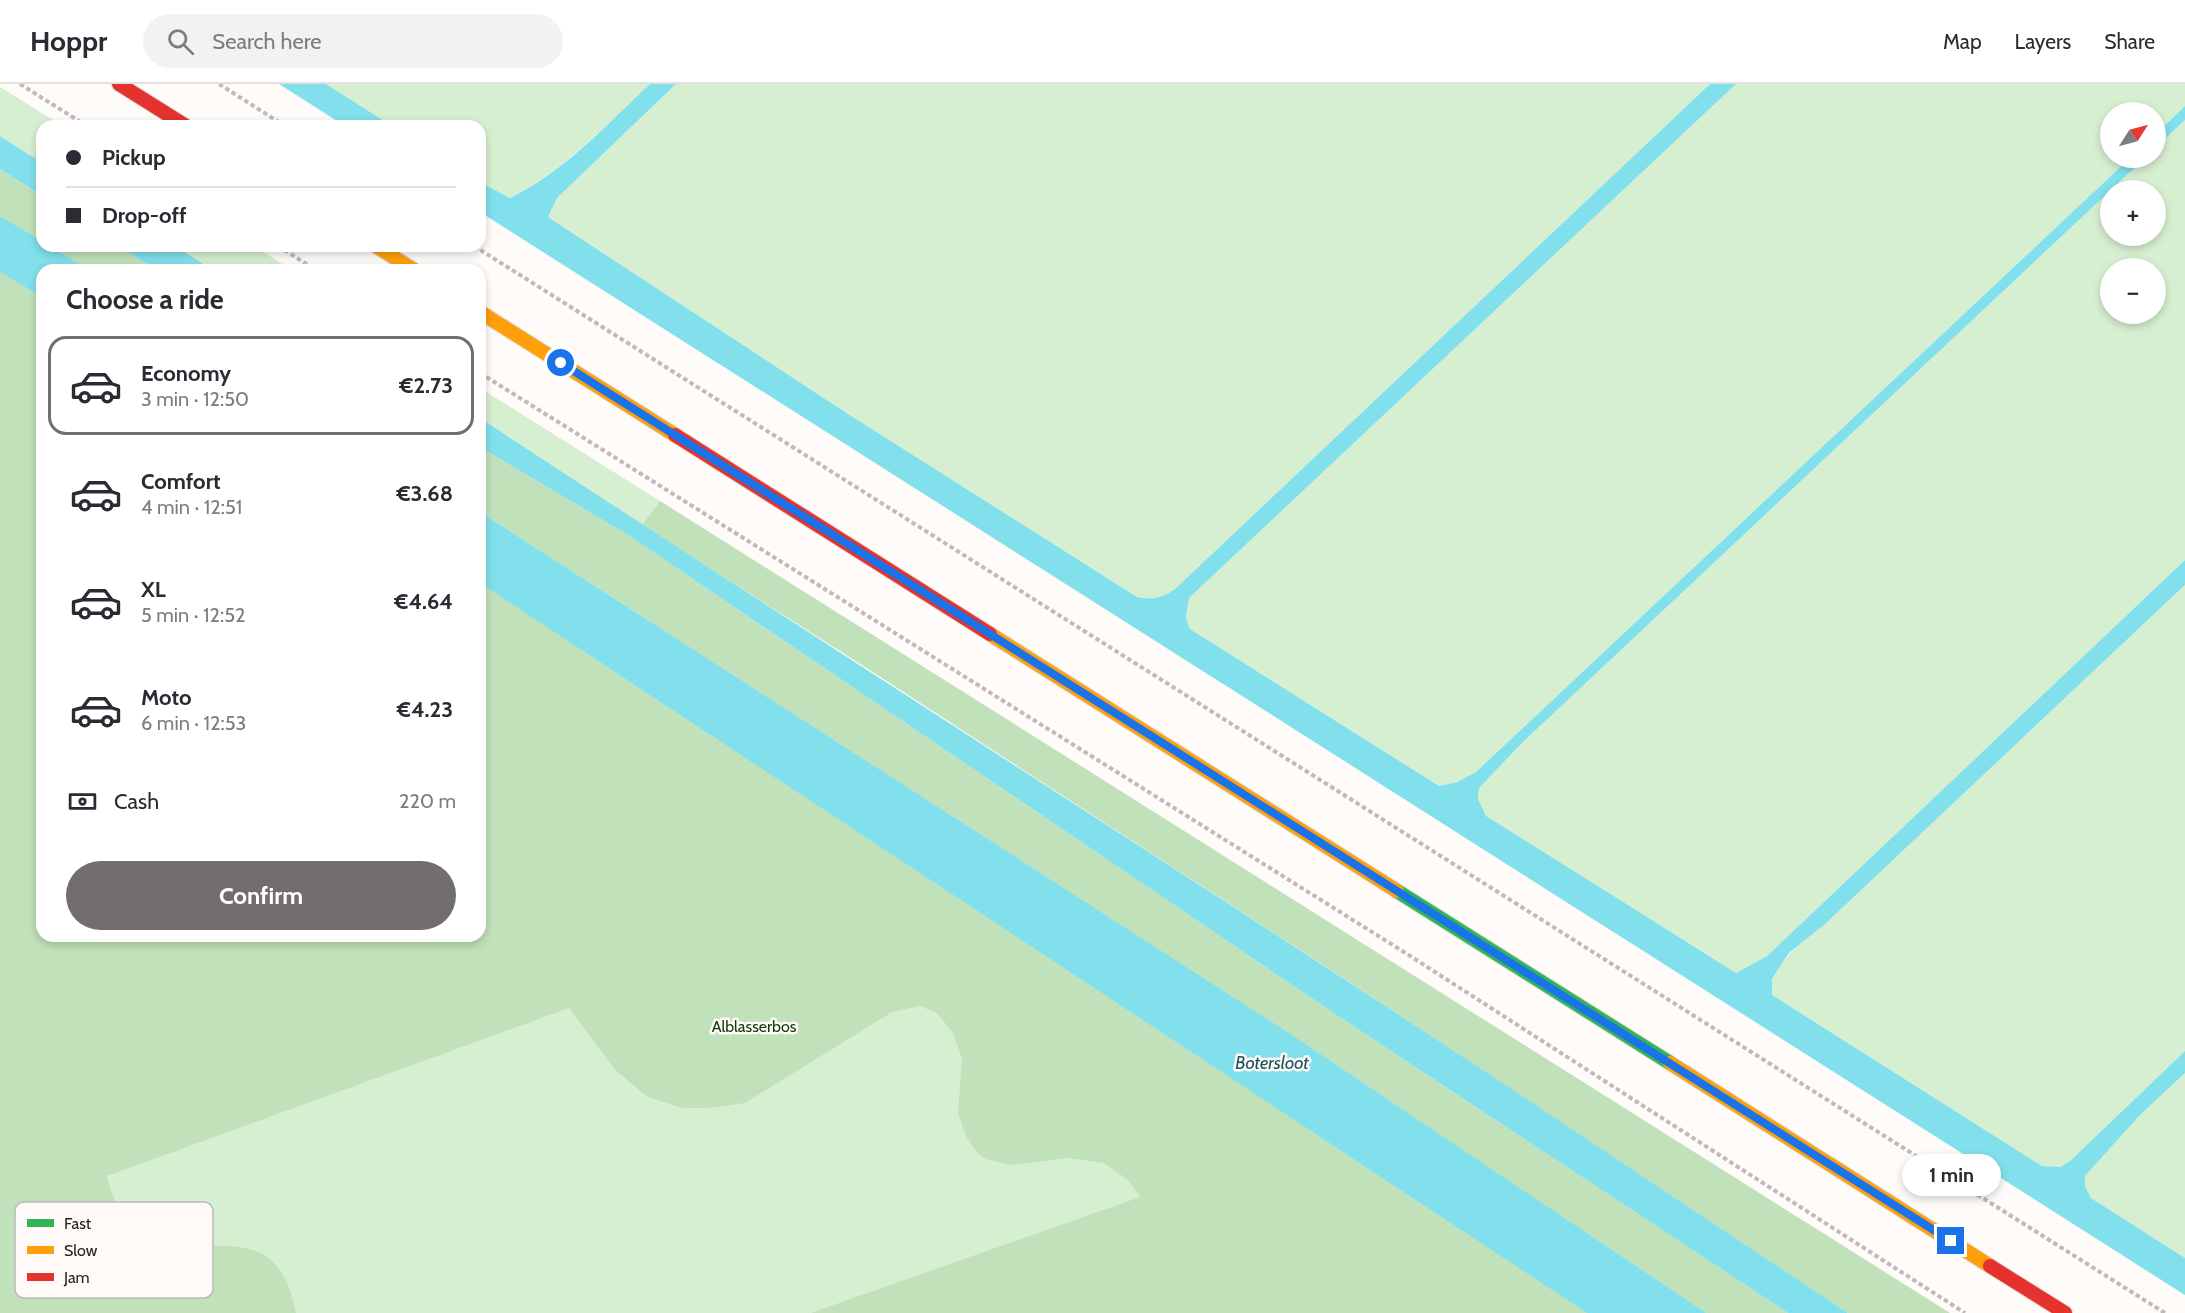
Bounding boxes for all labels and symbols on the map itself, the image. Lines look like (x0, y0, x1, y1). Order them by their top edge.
north arrow (2100, 102, 2166, 168)
route start (547, 349, 574, 376)
park label: Alblasserbos (712, 1017, 797, 1036)
water label: Botersloot (1235, 1052, 1309, 1074)
callout: 1 min (1902, 1154, 2000, 1196)
legend (15, 1202, 213, 1298)
text: Fast (64, 1214, 92, 1233)
route end (1937, 1227, 1964, 1254)
text: Slow (64, 1241, 98, 1260)
text: Jam (63, 1268, 90, 1287)

